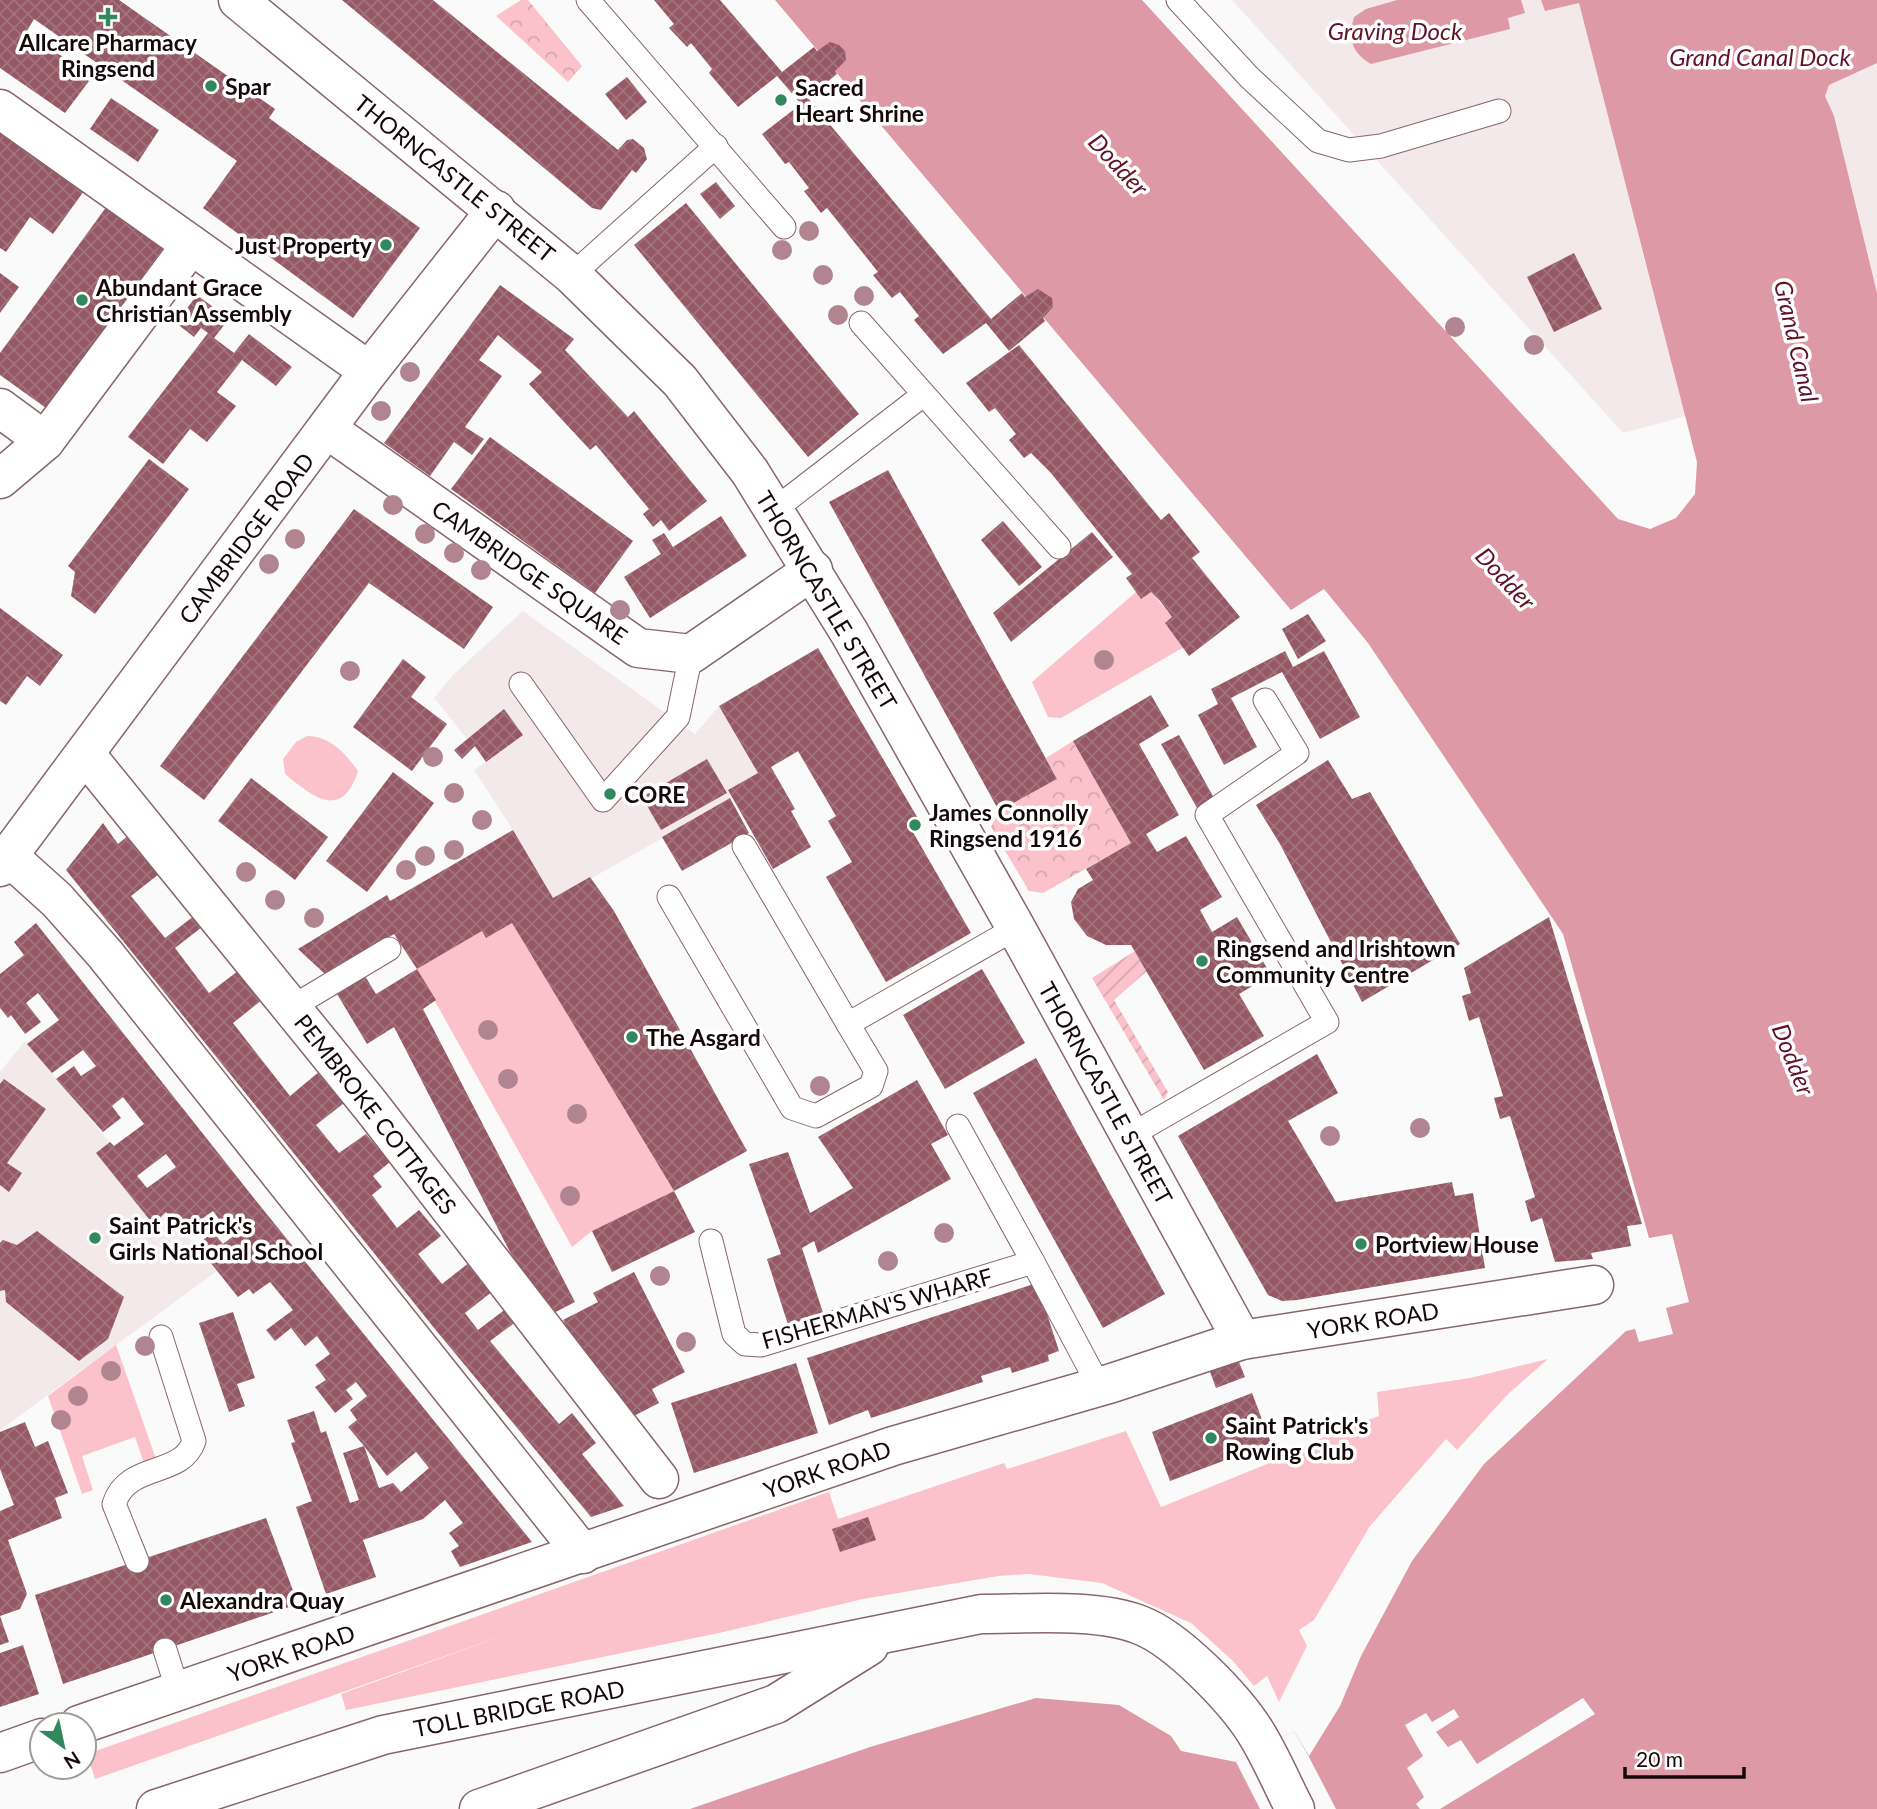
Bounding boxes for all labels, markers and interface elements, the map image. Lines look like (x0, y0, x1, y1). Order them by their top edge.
marker: Allcare Pharmacy Ringsend (100, 9, 116, 25)
water label: Graving Dock (1328, 16, 1463, 45)
place label: Allcare Pharmacy Ringsend (18, 28, 198, 82)
water label: Grand Canal Dock (1669, 42, 1851, 71)
place label: Spar (225, 72, 271, 100)
place label: Sacred Heart Shrine (795, 73, 924, 127)
marker: Spar (203, 78, 219, 94)
street label: THORNCASTLE STREET (349, 88, 561, 268)
marker: Sacred Heart Shrine (773, 92, 789, 108)
water label: Dodder (1083, 127, 1156, 202)
place label: Just Property (235, 231, 373, 259)
marker: Just Property (378, 237, 394, 253)
place label: Abundant Grace Christian Assembly (95, 273, 292, 327)
water label: Grand Canal (1769, 277, 1825, 405)
marker: Abundant Grace Christian Assembly (74, 292, 90, 308)
street label: CAMBRIDGE ROAD (173, 447, 319, 629)
street label: THORNCASTLE STREET (751, 486, 904, 715)
street label: CAMBRIDGE SQUARE (427, 494, 633, 650)
water label: Dodder (1470, 541, 1543, 616)
place label: CORE (624, 780, 685, 808)
marker: CORE (602, 786, 618, 802)
place label: James Connolly Ringsend 1916 (929, 798, 1089, 852)
marker: James Connolly Ringsend 1916 (907, 817, 923, 833)
place label: Ringsend and Irishtown Community Centre (1216, 934, 1456, 988)
marker: Ringsend and Irishtown Community Centre (1194, 953, 1210, 969)
street label: THORNCASTLE STREET (1033, 977, 1179, 1210)
street label: PEMBROKE COTTAGES (289, 1008, 463, 1220)
water label: Dodder (1767, 1019, 1822, 1100)
place label: The Asgard (646, 1023, 761, 1051)
marker: The Asgard (624, 1029, 640, 1045)
place label: Saint Patrick's Girls National School (109, 1211, 323, 1265)
marker: Saint Patrick's Girls National School (87, 1230, 103, 1246)
place label: Portview House (1375, 1230, 1539, 1258)
marker: Portview House (1353, 1236, 1369, 1252)
street label: FISHERMAN'S WHARF (758, 1262, 996, 1354)
street label: YORK ROAD (1305, 1296, 1441, 1344)
place label: Saint Patrick's Rowing Club (1225, 1411, 1368, 1465)
marker: Saint Patrick's Rowing Club (1203, 1430, 1219, 1446)
street label: YORK ROAD (760, 1434, 894, 1504)
place label: Alexandra Quay (179, 1586, 345, 1614)
marker: Alexandra Quay (158, 1592, 174, 1608)
street label: YORK ROAD (224, 1618, 358, 1688)
street label: TOLL BRIDGE ROAD (411, 1674, 627, 1742)
north arrow (28, 1711, 98, 1781)
scale bar (1625, 1736, 1744, 1780)
text: 20 m (1636, 1746, 1683, 1771)
text: N (60, 1747, 85, 1774)

